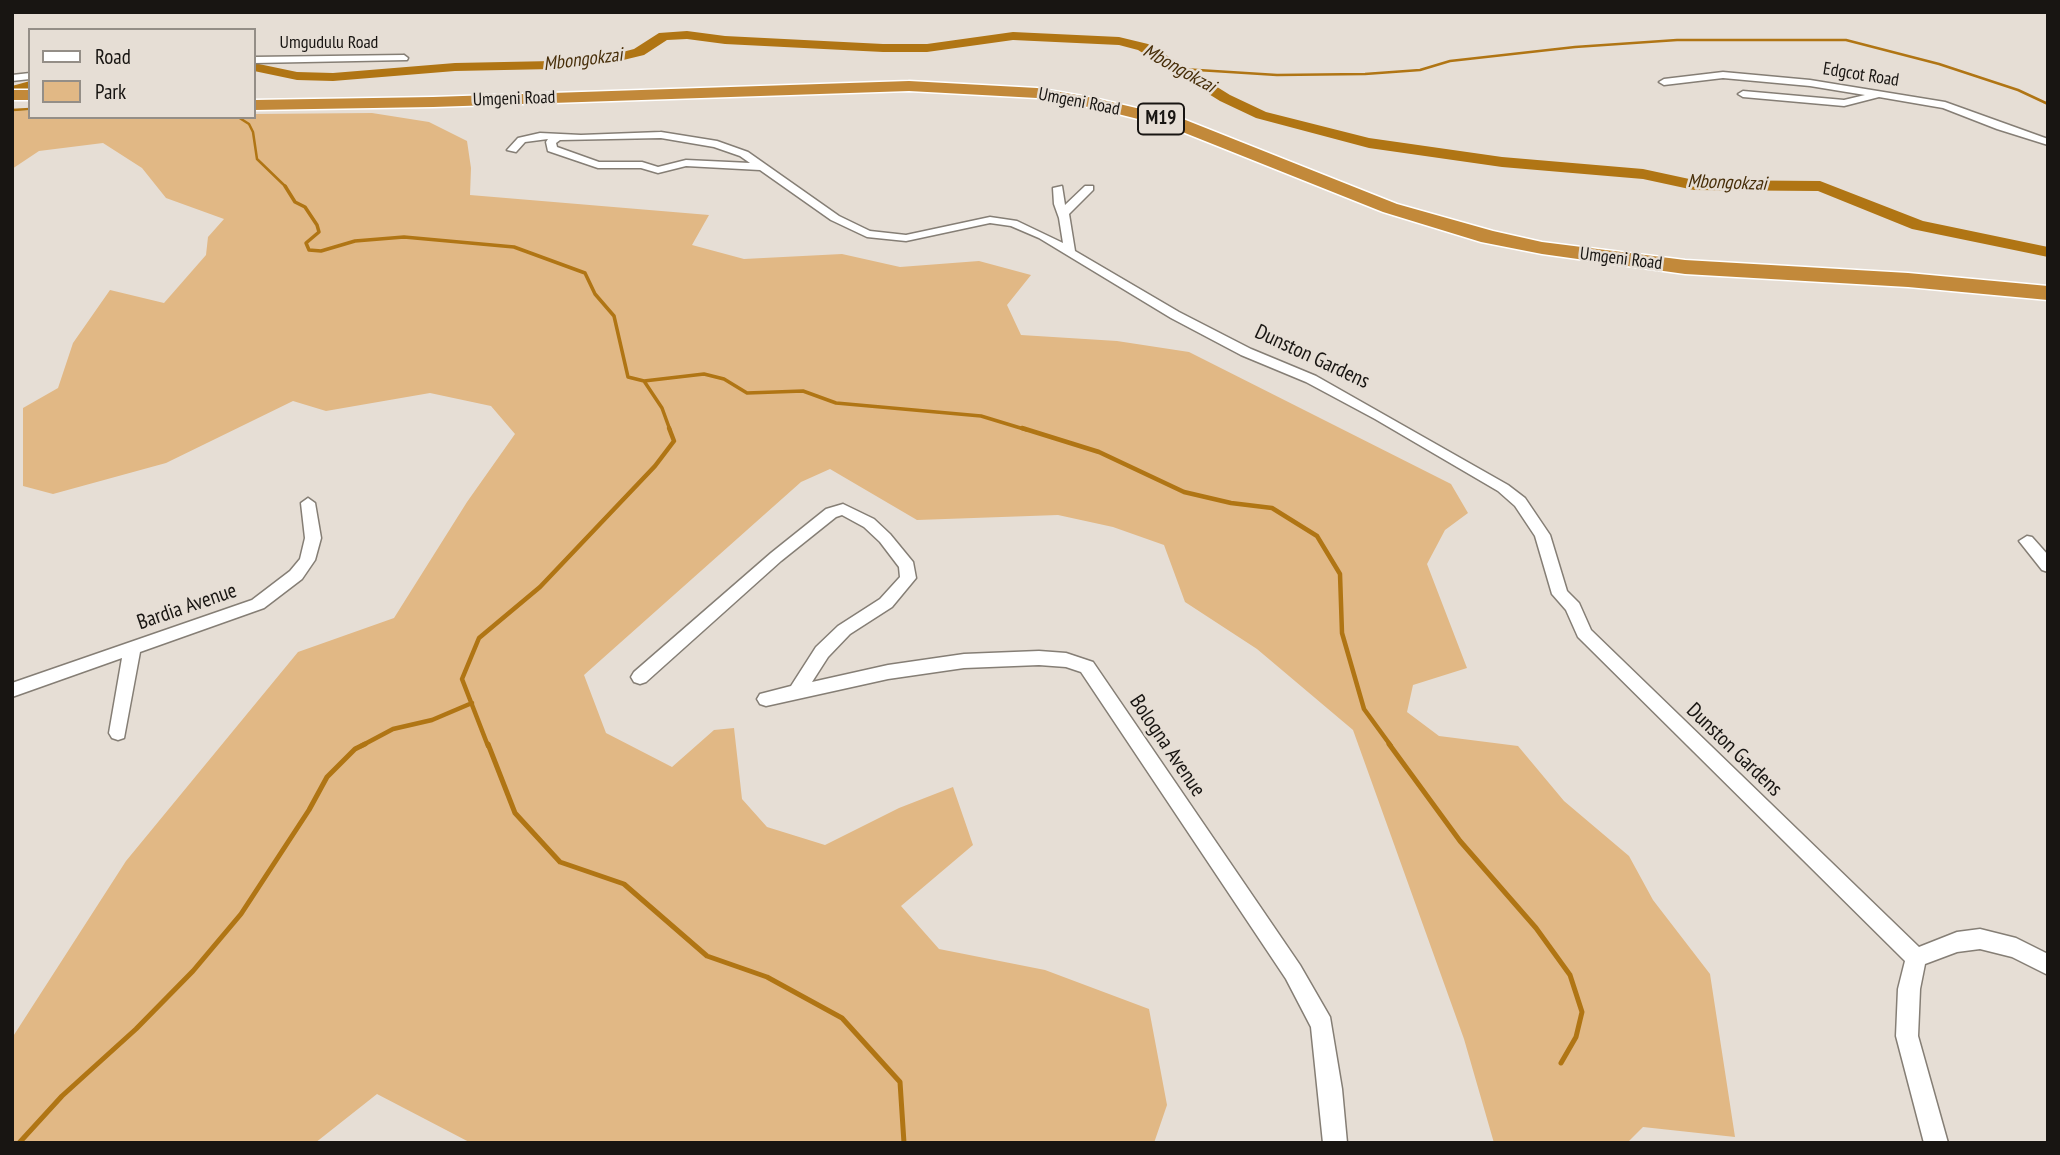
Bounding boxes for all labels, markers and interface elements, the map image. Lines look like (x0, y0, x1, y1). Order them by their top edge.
legend (28, 28, 256, 119)
street label: Umgudulu Road (280, 32, 378, 54)
water label: Mbongokzai (1139, 40, 1219, 98)
text: Road (95, 43, 131, 70)
water label: Mbongokzai (542, 44, 624, 76)
street label: Edgcot Road (1821, 58, 1901, 92)
text: Park (95, 78, 126, 105)
street label: Umgeni Road (1036, 84, 1122, 120)
street label: Umgeni Road (472, 87, 556, 111)
road number: M19 (1138, 104, 1184, 134)
water label: Mbongokzai (1687, 170, 1767, 196)
street label: Umgeni Road (1579, 243, 1663, 275)
street label: Dunston Gardens (1251, 320, 1373, 394)
street label: Bardia Avenue (134, 578, 240, 636)
street label: Bologna Avenue (1124, 690, 1210, 802)
street label: Dunston Gardens (1681, 698, 1787, 802)

